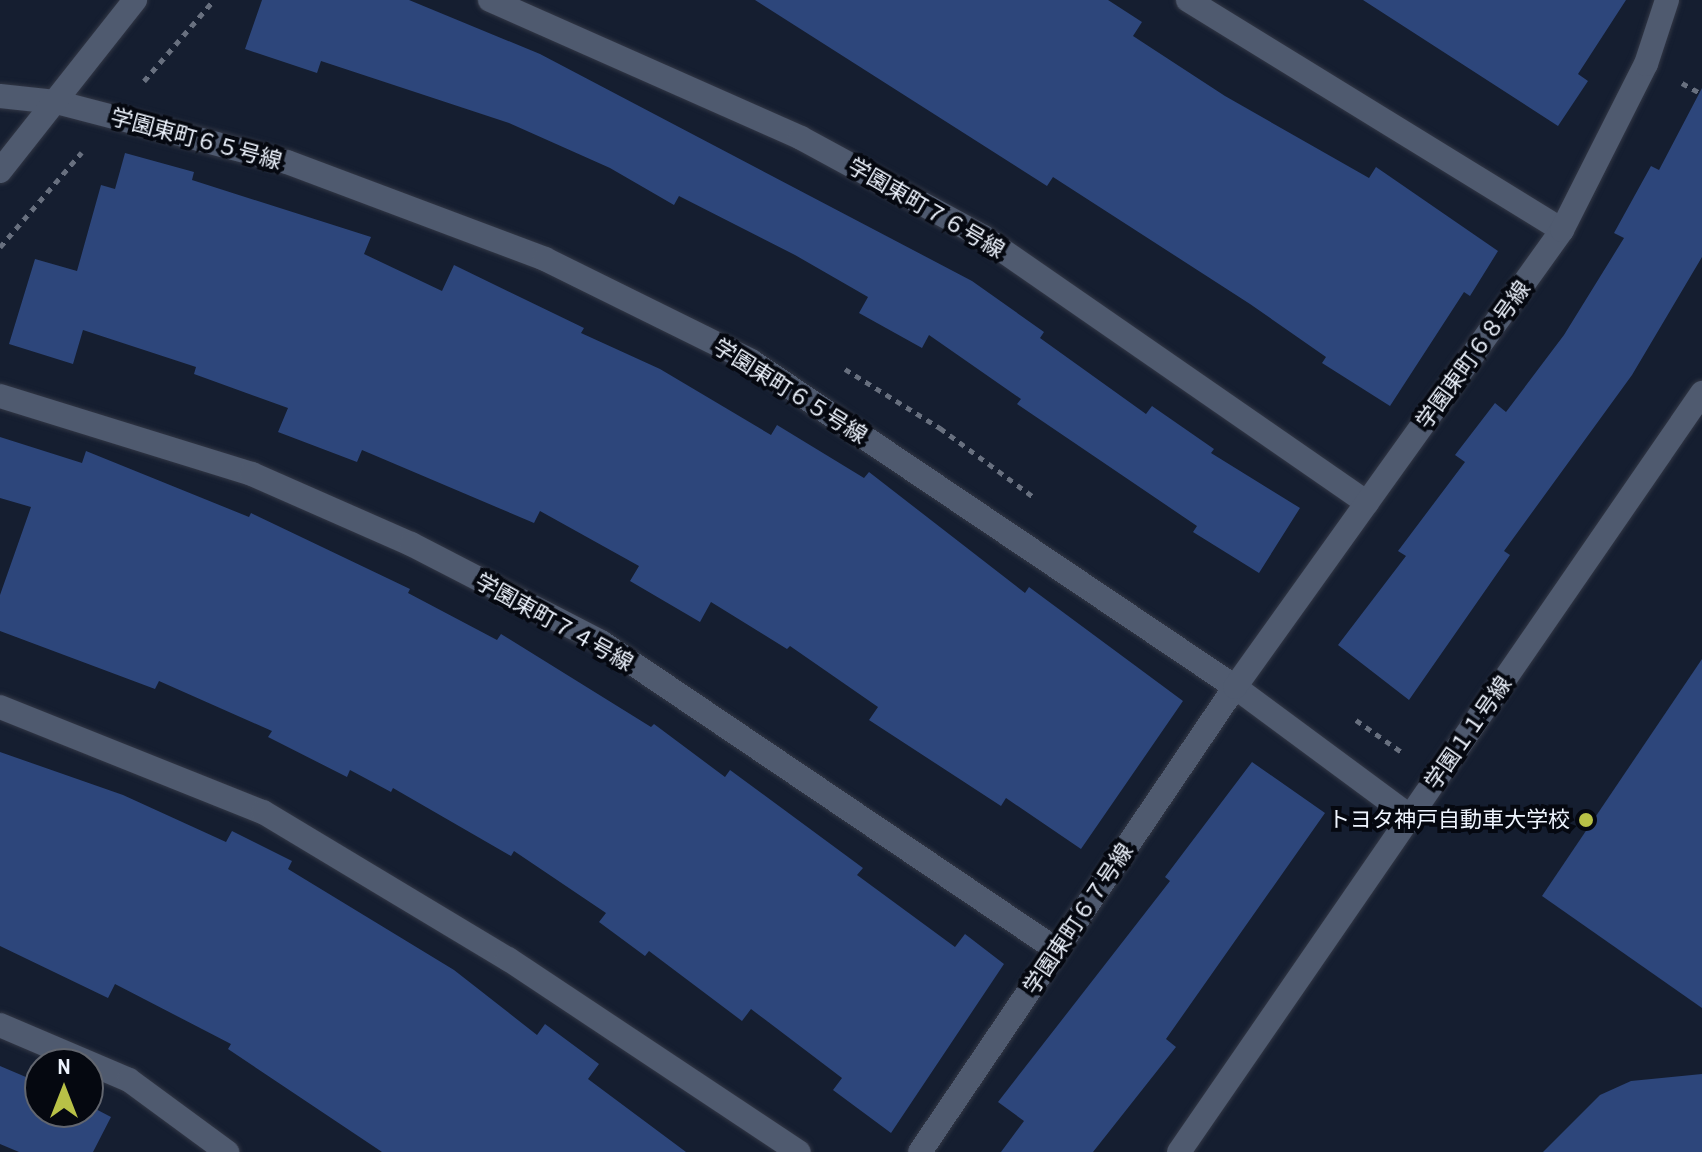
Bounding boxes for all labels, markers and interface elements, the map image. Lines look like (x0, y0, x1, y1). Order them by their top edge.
street label: 学園東町６５号線 (108, 103, 284, 175)
street label: 学園東町７６号線 (843, 153, 1009, 263)
street label: 学園東町６８号線 (1411, 276, 1535, 434)
street label: 学園東町６５号線 (708, 333, 872, 449)
street label: 学園東町７４号線 (471, 568, 637, 676)
street label: 学園１１号線 (1419, 671, 1517, 795)
place label: トヨタ神戸自動車大学校 (1328, 807, 1570, 833)
marker: トヨタ神戸自動車大学校 (1577, 811, 1595, 829)
street label: 学園東町６７号線 (1018, 839, 1138, 999)
north arrow (24, 1048, 104, 1128)
text: N (57, 1051, 71, 1081)

